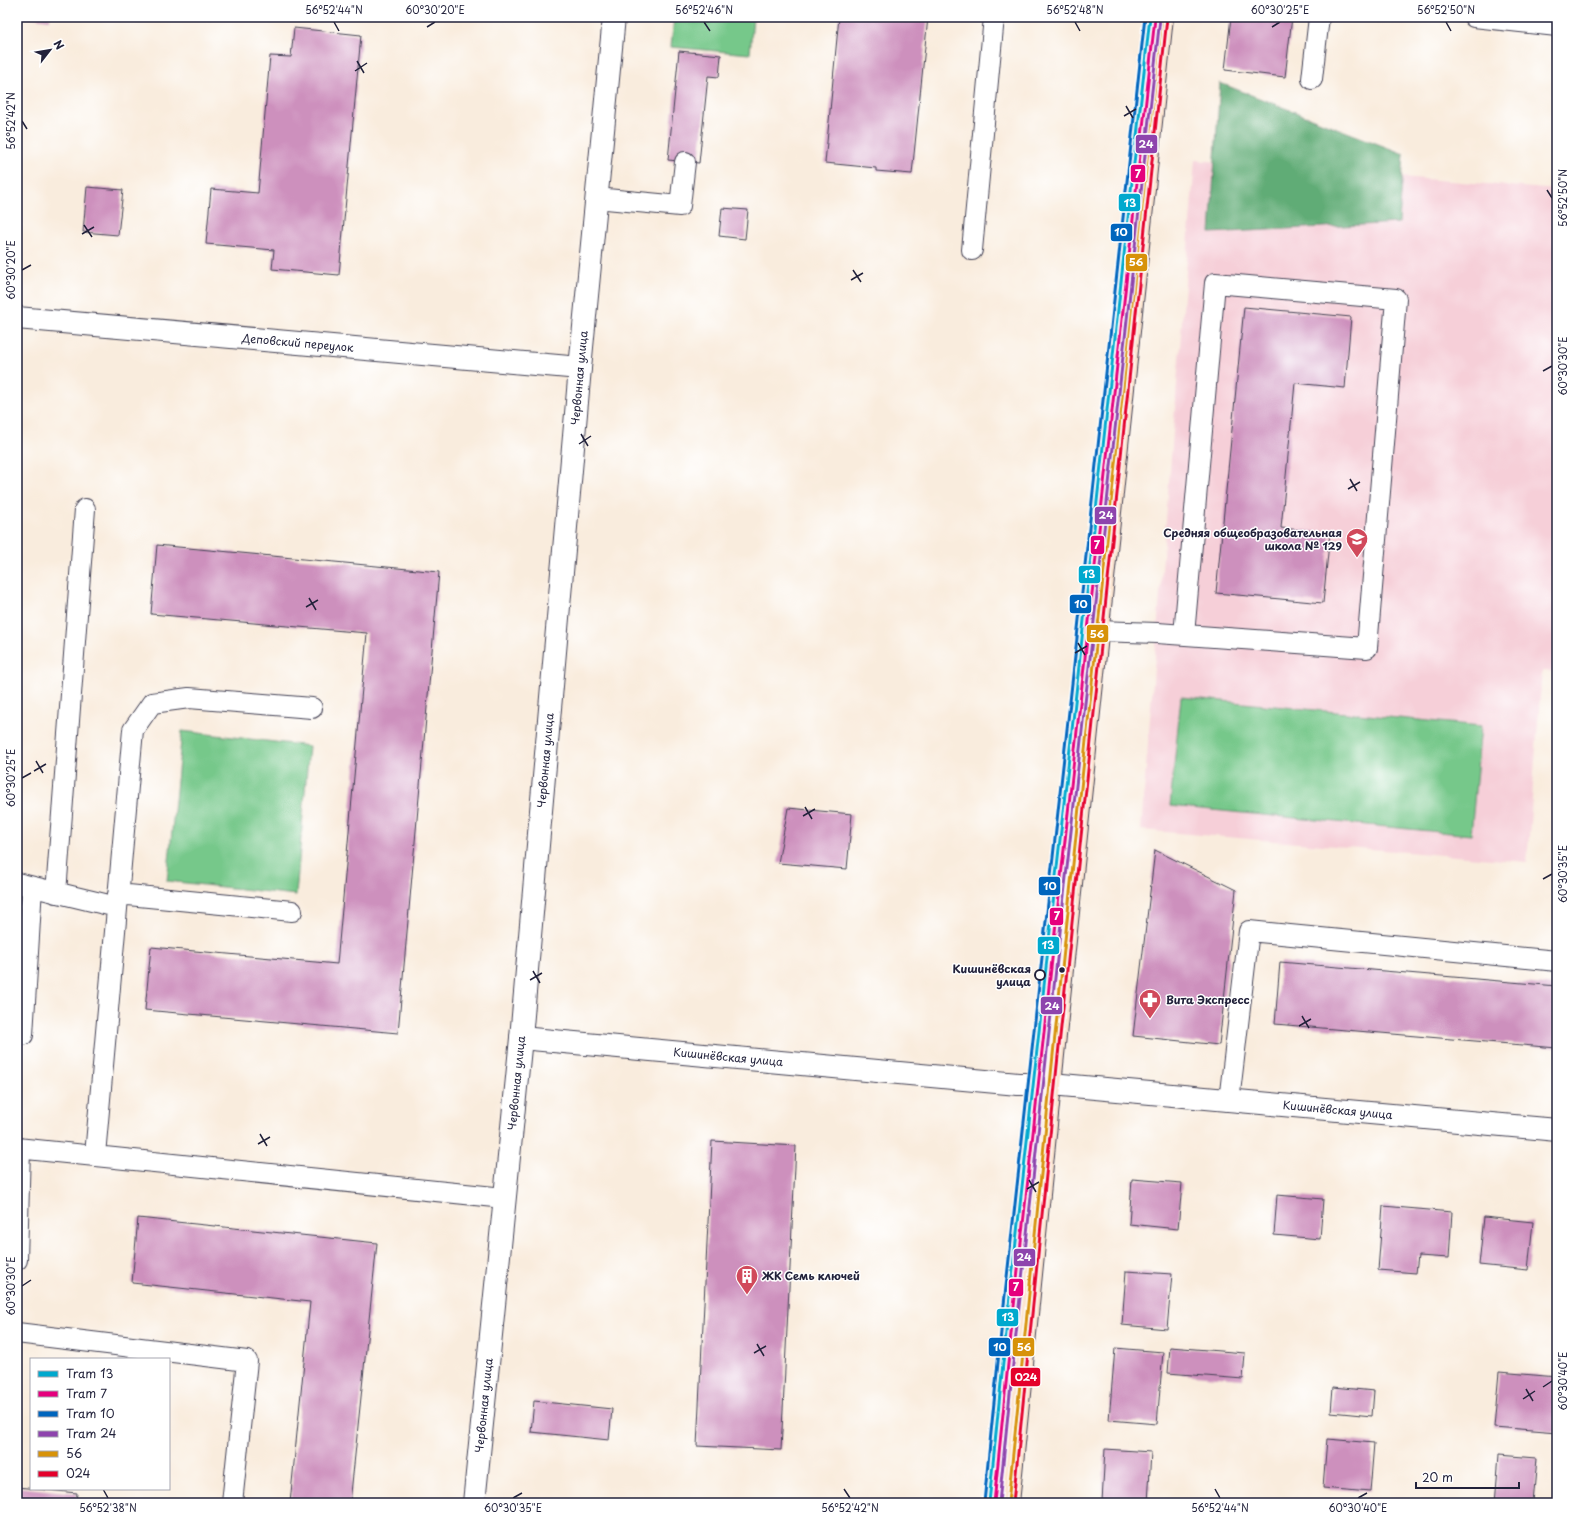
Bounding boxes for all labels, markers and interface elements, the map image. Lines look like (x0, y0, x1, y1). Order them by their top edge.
text: 56°52'44"N (305, 2, 363, 17)
text: 60°30'20"E (405, 2, 465, 17)
text: 56°52'46"N (675, 2, 733, 17)
text: 56°52'48"N (1046, 2, 1104, 17)
text: 60°30'25"E (1251, 2, 1309, 17)
text: 56°52'50"N (1417, 2, 1475, 17)
north arrow (30, 30, 70, 70)
text: N (49, 36, 69, 53)
text: 56°52'42"N (3, 92, 18, 150)
line badge: 24 (1135, 134, 1158, 154)
text: 24 (1139, 135, 1154, 152)
line badge: 7 (1130, 164, 1146, 183)
text: 7 (1135, 165, 1142, 182)
text: 56°52'50"N (1555, 169, 1570, 227)
line badge: 13 (1118, 193, 1141, 212)
text: 13 (1124, 194, 1136, 211)
line badge: 10 (1110, 223, 1133, 242)
text: 10 (1114, 223, 1128, 240)
text: 60°30'20"E (3, 240, 18, 300)
line badge: 56 (1125, 253, 1148, 272)
text: 56 (1129, 253, 1144, 270)
street label: Деповский переулок (241, 329, 355, 356)
street label: Червонная улица (566, 330, 592, 426)
text: 60°30'30"E (1555, 337, 1570, 395)
line badge: 24 (1094, 506, 1117, 525)
text: 24 (1099, 506, 1114, 523)
place label: Средняя общеобразовательная школа № 129 (1163, 524, 1342, 554)
school or university icon: Средняя общеобразовательная школа № 129 (1344, 526, 1370, 559)
line badge: 7 (1090, 535, 1105, 555)
text: 7 (1094, 536, 1101, 553)
line badge: 13 (1078, 565, 1101, 584)
text: 13 (1083, 565, 1095, 582)
line badge: 10 (1069, 594, 1092, 614)
text: 10 (1074, 595, 1088, 612)
line badge: 56 (1086, 624, 1109, 643)
text: 56 (1090, 625, 1105, 642)
street label: Червонная улица (532, 712, 558, 808)
text: 60°30'25"E (3, 749, 18, 807)
text: 60°30'35"E (1555, 845, 1570, 903)
line badge: 10 (1038, 876, 1061, 896)
text: 10 (1043, 877, 1057, 894)
line badge: 7 (1049, 907, 1064, 926)
text: 7 (1054, 907, 1061, 924)
line badge: 13 (1037, 936, 1060, 955)
text: 13 (1042, 936, 1054, 953)
place label: Кишинёвская улица (952, 960, 1031, 990)
unlabelled marker (1057, 965, 1067, 975)
marker: Кишинёвская улица (1034, 969, 1046, 981)
pharmacy icon: Вита Экспресс (1137, 987, 1163, 1020)
place label: Вита Экспресс (1166, 991, 1250, 1008)
line badge: 24 (1040, 996, 1063, 1015)
text: 24 (1045, 997, 1060, 1014)
street label: Червонная улица (503, 1035, 529, 1131)
street label: Кишинёвская улица (673, 1043, 784, 1070)
street label: Кишинёвская улица (1282, 1096, 1393, 1123)
line badge: 24 (1013, 1248, 1036, 1267)
text: 24 (1017, 1248, 1032, 1265)
text: 60°30'30"E (3, 1257, 18, 1315)
building icon: ЖК Семь ключей (734, 1263, 760, 1296)
place label: ЖК Семь ключей (761, 1267, 860, 1284)
line badge: 7 (1008, 1278, 1024, 1297)
text: 7 (1013, 1278, 1020, 1295)
line badge: 13 (996, 1308, 1019, 1327)
text: 13 (1002, 1308, 1014, 1325)
line badge: 10 (988, 1337, 1011, 1357)
line badge: 56 (1012, 1337, 1035, 1357)
text: 10 (993, 1338, 1007, 1355)
text: 56 (1017, 1338, 1032, 1355)
text: 60°30'40"E (1555, 1352, 1570, 1410)
street label: Червонная улица (470, 1357, 497, 1454)
legend (30, 1358, 170, 1490)
text: Tram 13 (66, 1364, 114, 1382)
line badge: 024 (1010, 1367, 1041, 1387)
text: 024 (1015, 1368, 1038, 1385)
text: Tram 7 (66, 1384, 107, 1402)
text: Tram 10 (66, 1404, 115, 1422)
text: Tram 24 (66, 1424, 117, 1442)
text: 56 (66, 1444, 82, 1462)
text: 024 (66, 1464, 91, 1482)
scale bar (1416, 1464, 1519, 1490)
text: 20 m (1422, 1468, 1453, 1486)
text: 56°52'38"N (79, 1500, 137, 1515)
text: 60°30'35"E (484, 1500, 542, 1515)
text: 56°52'42"N (821, 1500, 879, 1515)
text: 56°52'44"N (1191, 1500, 1249, 1515)
text: 60°30'40"E (1329, 1500, 1387, 1515)

